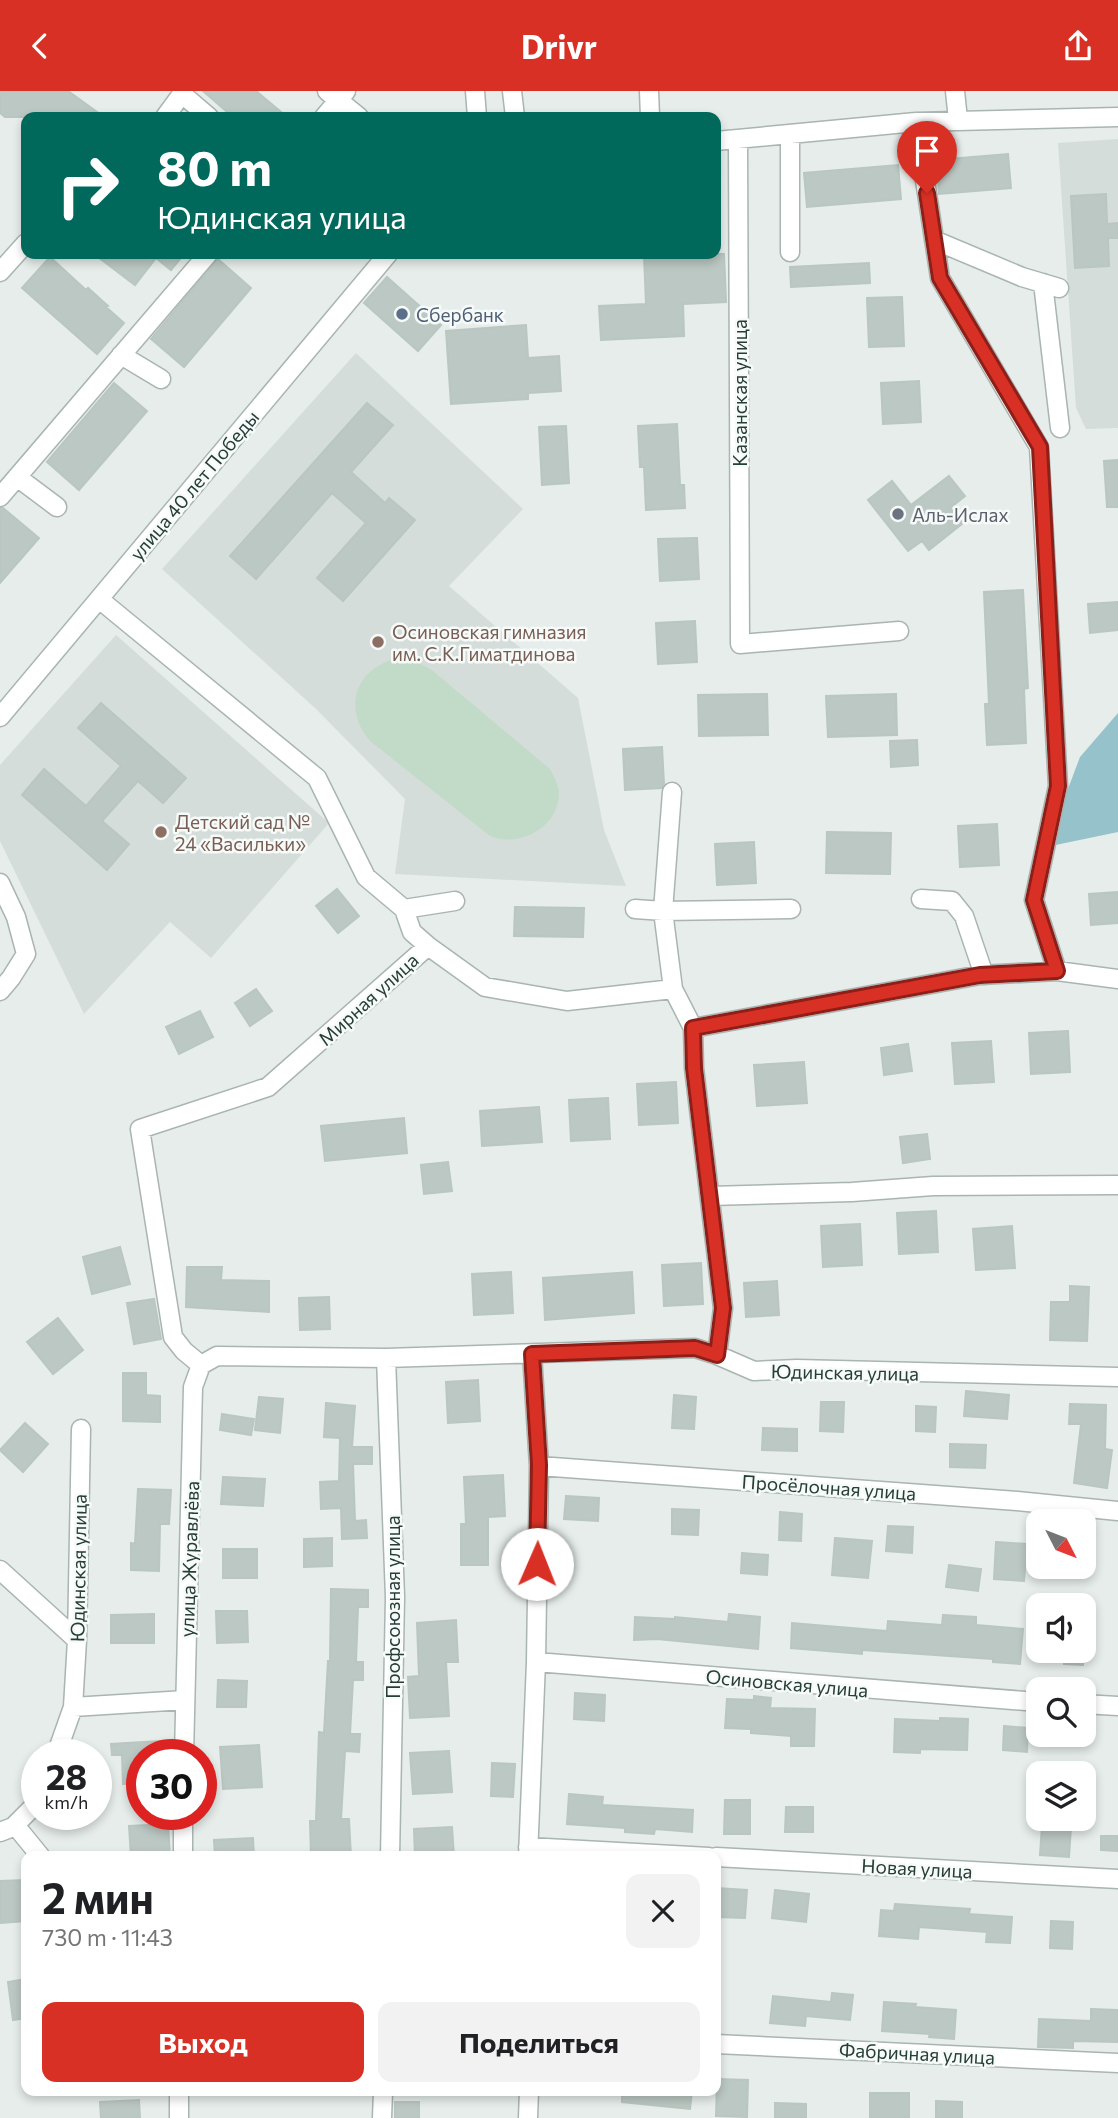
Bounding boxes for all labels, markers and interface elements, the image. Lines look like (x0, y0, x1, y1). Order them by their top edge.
text: Drivr (521, 26, 597, 66)
icon: back (21, 27, 59, 65)
icon: share (1059, 27, 1097, 65)
pin (897, 121, 957, 193)
icon: arrive (908, 132, 946, 170)
text: 80 m (157, 136, 272, 196)
icon: right (42, 140, 133, 231)
text: Юдинская улица (157, 196, 407, 236)
place label: Сбербанк (416, 303, 504, 326)
marker: Сбербанк (394, 306, 410, 322)
street label: Казанская улица (728, 319, 751, 467)
street label: улица 40 лет Победы (125, 405, 263, 565)
place label: Аль-Ислах (912, 503, 1009, 526)
marker: Аль-Ислах (890, 506, 906, 522)
place label: Осиновская гимназия им. С.К.Гиматдинова (392, 620, 587, 665)
marker: Осиновская гимназия им. С.К.Гиматдинова (370, 634, 386, 650)
place label: Детский сад № 24 «Васильки» (175, 810, 310, 855)
marker: Детский сад № 24 «Васильки» (153, 824, 169, 840)
street label: Мирная улица (313, 948, 423, 1050)
street label: Юдинская улица (771, 1359, 919, 1385)
street label: Просёлочная улица (741, 1469, 917, 1505)
street label: улица Журавлёва (175, 1480, 203, 1638)
street label: Юдинская улица (65, 1494, 91, 1642)
north arrow (1026, 1509, 1096, 1579)
map controls (1026, 1509, 1096, 1831)
street label: Профсоюзная улица (381, 1515, 404, 1699)
position arrow (500, 1527, 574, 1601)
button: sound (1026, 1593, 1096, 1663)
street label: Осиновская улица (705, 1664, 869, 1702)
button: search (1026, 1677, 1096, 1747)
speed limit sign: 30 (126, 1739, 217, 1830)
text: 28 (46, 1754, 87, 1797)
button: layers (1026, 1761, 1096, 1831)
text: km/h (45, 1791, 88, 1813)
street label: Новая улица (861, 1854, 973, 1882)
text: 2 мин (42, 1871, 154, 1923)
button: close (626, 1874, 700, 1948)
text: 730 m · 11:43 (42, 1923, 173, 1951)
button: Выход (42, 2002, 364, 2082)
button: Поделиться (378, 2002, 700, 2082)
street label: Фабричная улица (839, 2037, 995, 2069)

